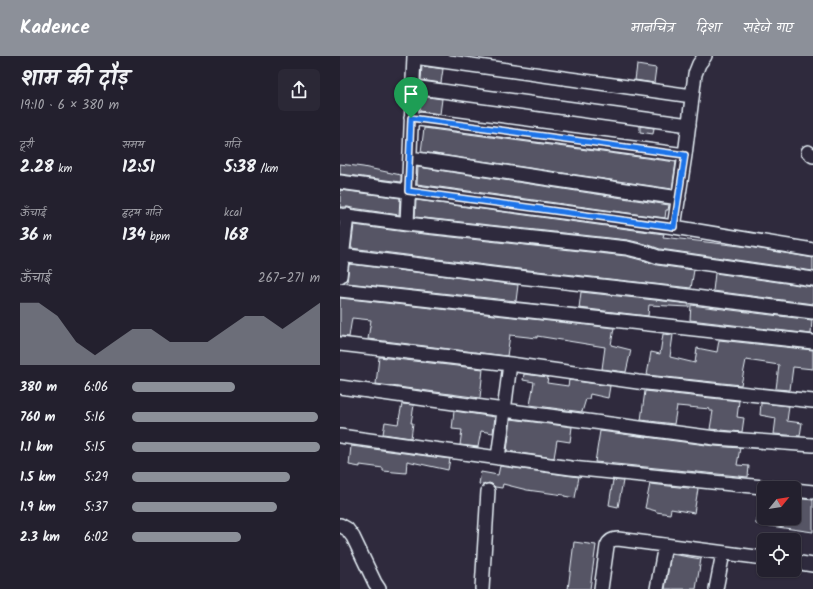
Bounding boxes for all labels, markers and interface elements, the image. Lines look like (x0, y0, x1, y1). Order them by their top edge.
text: Kadence (20, 13, 90, 43)
text: मानचित्र (631, 17, 674, 39)
text: दिशा (696, 17, 721, 39)
text: सहेजे गए (743, 17, 793, 39)
text: शाम की दौड़ (20, 62, 129, 97)
button: share (278, 69, 320, 111)
pin (394, 77, 428, 118)
icon: arrive (400, 83, 422, 105)
text: 19:10 · 6 × 380 m (20, 95, 119, 116)
text: दूरी (20, 136, 33, 154)
text: समय (122, 136, 144, 154)
text: गति (224, 136, 240, 154)
text: 2.28 (20, 154, 54, 181)
text: 12:51 (122, 154, 155, 181)
text: 5:38 (224, 154, 256, 181)
text: km (54, 160, 72, 178)
text: /km (256, 160, 278, 178)
text: ऊँचाई (20, 204, 46, 222)
text: हृदय गति (122, 204, 161, 222)
text: kcal (224, 204, 242, 222)
text: 36 (20, 222, 39, 249)
text: 134 (122, 222, 146, 249)
text: 168 (224, 222, 248, 249)
text: m (39, 228, 52, 246)
text: bpm (146, 228, 170, 246)
text: ऊँचाई (20, 268, 51, 289)
text: 267–271 m (258, 268, 320, 289)
text: 380 m (20, 377, 57, 398)
text: 6:06 (84, 377, 108, 398)
text: 760 m (20, 407, 56, 428)
text: 5:16 (84, 407, 106, 428)
text: 1.1 km (20, 437, 53, 458)
text: 5:15 (84, 437, 105, 458)
text: 1.5 km (20, 467, 56, 488)
text: 5:29 (84, 467, 108, 488)
north arrow (757, 481, 801, 525)
map controls (757, 481, 801, 577)
text: 1.9 km (20, 497, 56, 518)
text: 5:37 (84, 497, 108, 518)
text: 2.3 km (20, 527, 60, 548)
text: 6:02 (84, 527, 108, 548)
button: locate (757, 533, 801, 577)

